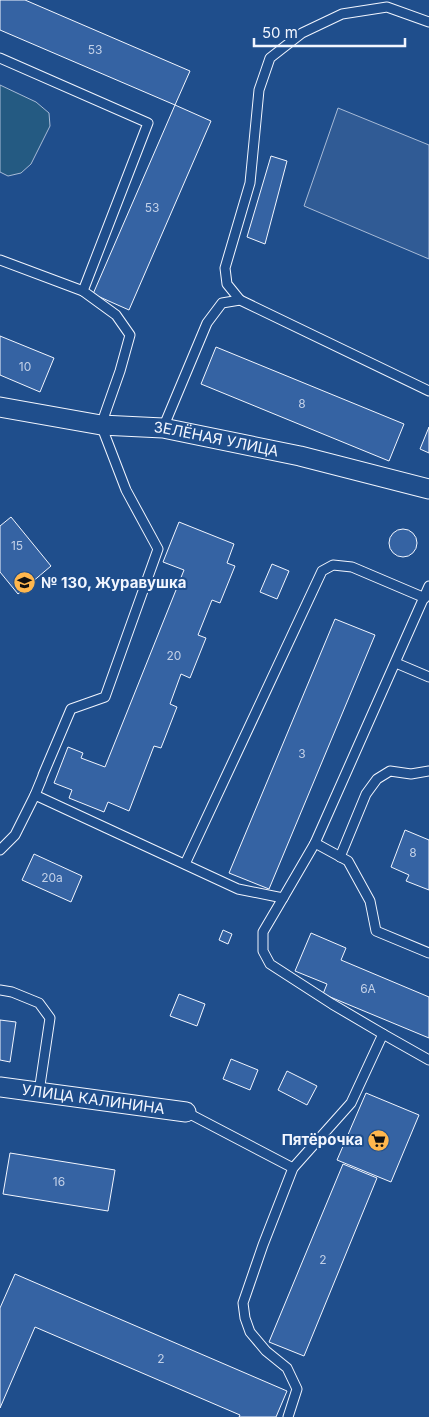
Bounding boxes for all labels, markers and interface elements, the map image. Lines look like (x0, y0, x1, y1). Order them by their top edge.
scale bar (254, 15, 405, 47)
text: 50 m (262, 23, 298, 42)
house number: 53 (88, 42, 102, 57)
house number: 53 (145, 200, 159, 215)
house number: 10 (19, 359, 31, 374)
house number: 8 (298, 396, 306, 411)
street label: ЗЕЛЁНАЯ УЛИЦА (153, 418, 281, 460)
house number: 15 (11, 538, 23, 553)
school or university icon: № 130, Журавушка (13, 571, 37, 595)
place label: № 130, Журавушка (41, 573, 186, 592)
house number: 20 (167, 648, 181, 663)
house number: 3 (298, 746, 306, 761)
house number: 8 (409, 845, 417, 860)
house number: 20а (41, 870, 63, 885)
house number: 6А (360, 981, 376, 996)
street label: УЛИЦА КАЛИНИНА (20, 1080, 166, 1118)
supermarket icon: Пятёрочка (367, 1128, 391, 1152)
place label: Пятёрочка (282, 1130, 363, 1149)
house number: 16 (53, 1174, 65, 1189)
house number: 2 (319, 1252, 327, 1267)
house number: 2 (157, 1351, 165, 1366)

